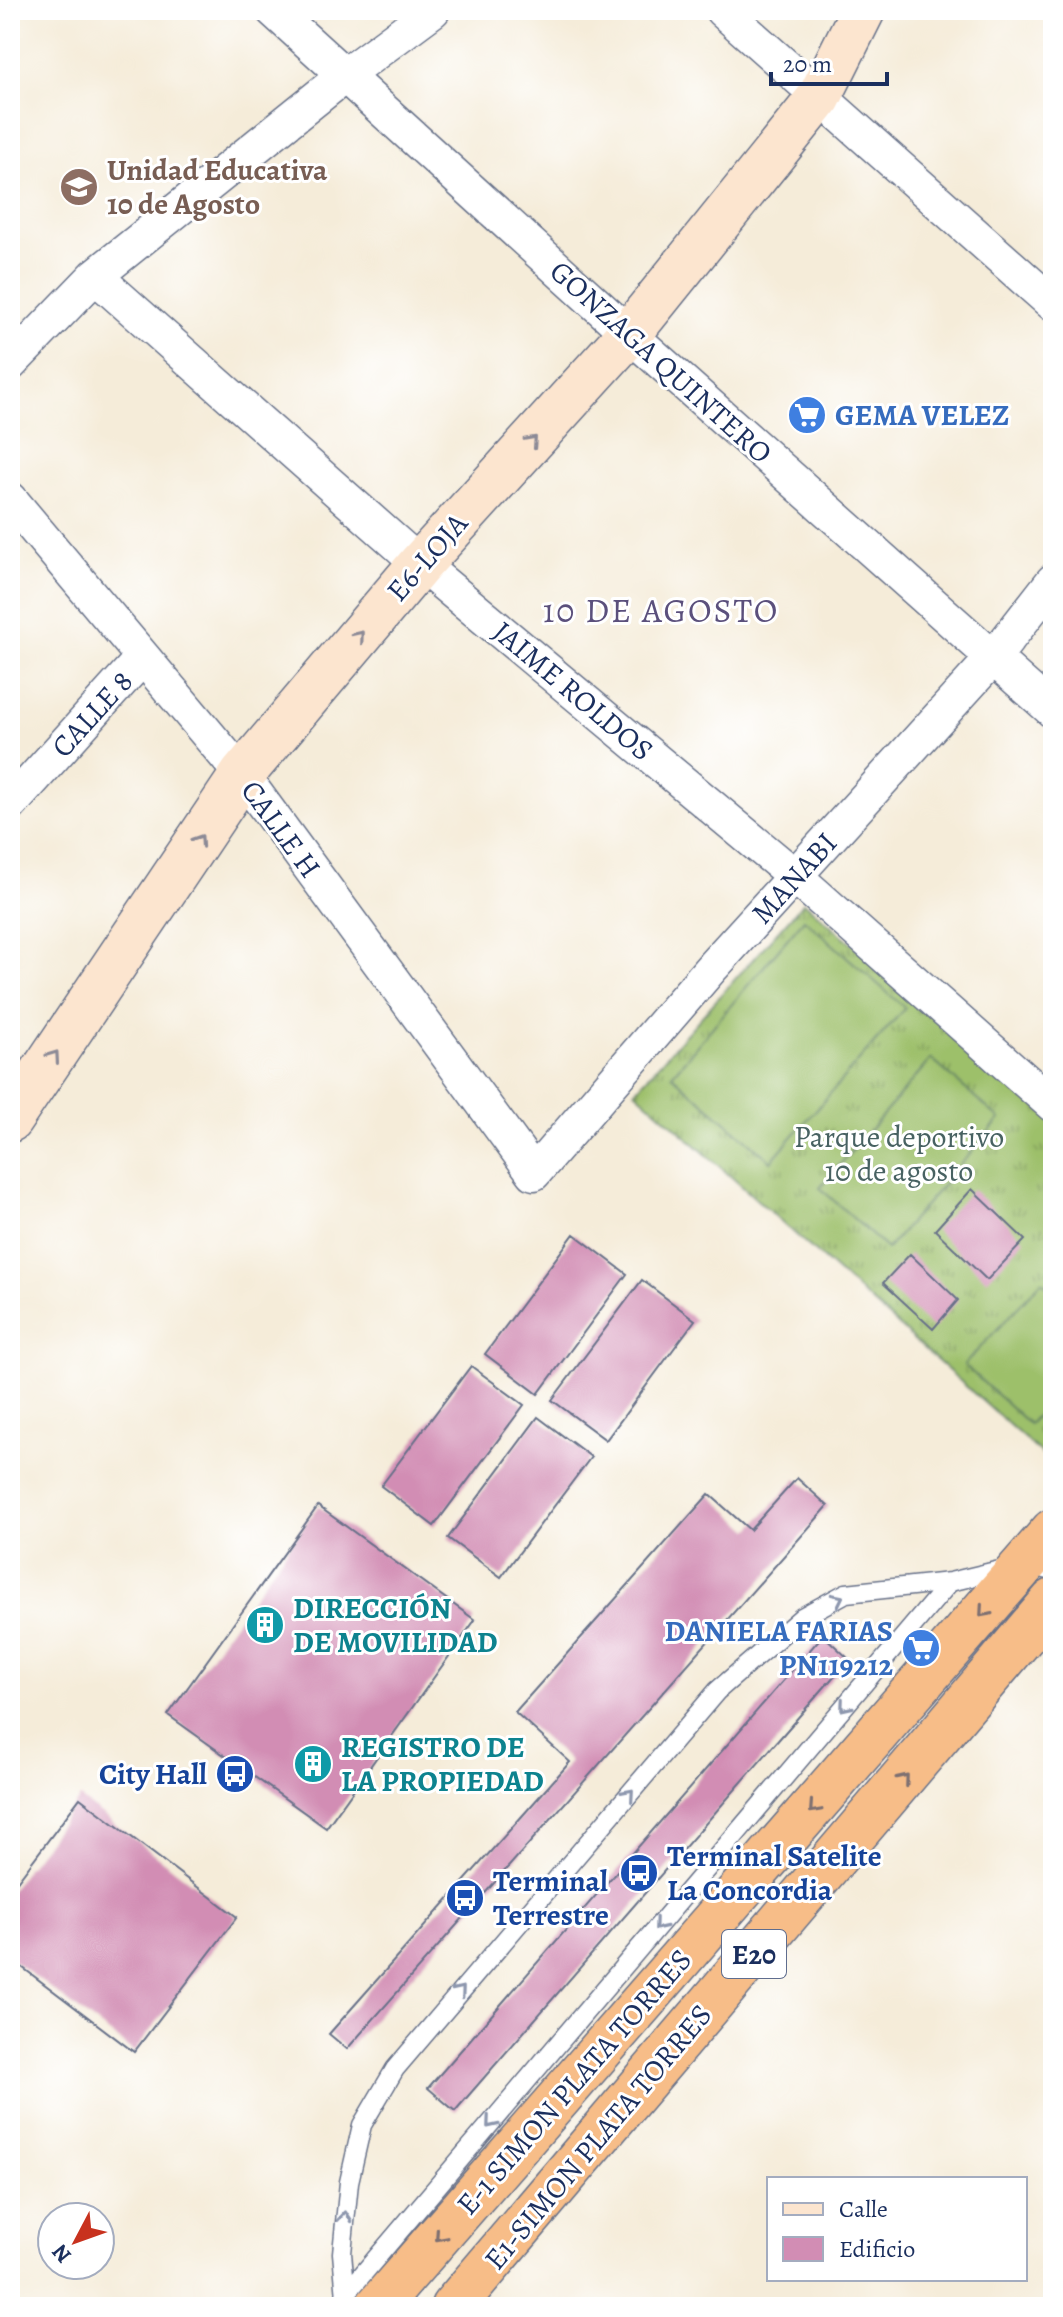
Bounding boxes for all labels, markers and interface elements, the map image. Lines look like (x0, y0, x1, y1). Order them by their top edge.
scale bar (771, 36, 887, 86)
text: 20 m (783, 48, 832, 80)
place label: Unidad Educativa 10 de Agosto (107, 150, 328, 224)
school or university icon: Unidad Educativa 10 de Agosto (58, 166, 100, 208)
street label: GONZAGA QUINTERO (541, 251, 781, 473)
supermarket icon: GEMA VELEZ (786, 394, 828, 436)
place label: GEMA VELEZ (835, 395, 1009, 435)
one-way arrow (522, 435, 536, 450)
street label: E6-LOJA (377, 504, 477, 610)
district label: 10 DE AGOSTO (543, 587, 779, 634)
street label: JAIME ROLDOS (484, 612, 662, 770)
one-way arrow (349, 630, 364, 645)
street label: CALLE 8 (42, 662, 142, 766)
street label: CALLE H (232, 772, 330, 886)
street label: MANABI (742, 824, 846, 932)
one-way arrow (189, 834, 204, 849)
one-way arrow (44, 1050, 59, 1064)
park label: Parque deportivo 10 de agosto (794, 1117, 1004, 1191)
place label: DIRECCIÓN DE MOVILIDAD (293, 1588, 498, 1662)
one-way arrow (829, 1593, 844, 1609)
one-way arrow (979, 1602, 994, 1617)
building icon: DIRECCIÓN DE MOVILIDAD (244, 1604, 286, 1646)
place label: DANIELA FARIAS PN119212 (665, 1611, 894, 1685)
supermarket icon: DANIELA FARIAS PN119212 (900, 1627, 942, 1669)
one-way arrow (840, 1696, 855, 1711)
place label: REGISTRO DE LA PROPIEDAD (341, 1727, 544, 1801)
building icon: REGISTRO DE LA PROPIEDAD (292, 1743, 334, 1785)
bus stop icon: City Hall (214, 1753, 256, 1795)
place label: City Hall (99, 1754, 207, 1794)
one-way arrow (894, 1774, 908, 1788)
one-way arrow (619, 1788, 634, 1803)
one-way arrow (809, 1799, 824, 1814)
place label: Terminal Satelite La Concordia (667, 1836, 882, 1910)
bus stop icon: Terminal Satelite La Concordia (618, 1852, 660, 1894)
place label: Terminal Terrestre (493, 1861, 609, 1935)
bus stop icon: Terminal Terrestre (444, 1877, 486, 1919)
one-way arrow (654, 1916, 669, 1931)
road number: E20 (722, 1930, 786, 1978)
street label: E-1 SIMON PLATA TORRES (447, 1941, 701, 2223)
one-way arrow (450, 1986, 465, 2001)
street label: E1-SIMON PLATA TORRES (475, 1996, 721, 2278)
one-way arrow (486, 2114, 501, 2129)
legend (767, 2177, 1027, 2281)
text: Calle (839, 2193, 888, 2225)
north arrow (36, 2201, 116, 2281)
one-way arrow (337, 2210, 354, 2223)
one-way arrow (436, 2227, 450, 2242)
text: Edificio (839, 2233, 915, 2265)
text: N (45, 2238, 78, 2269)

